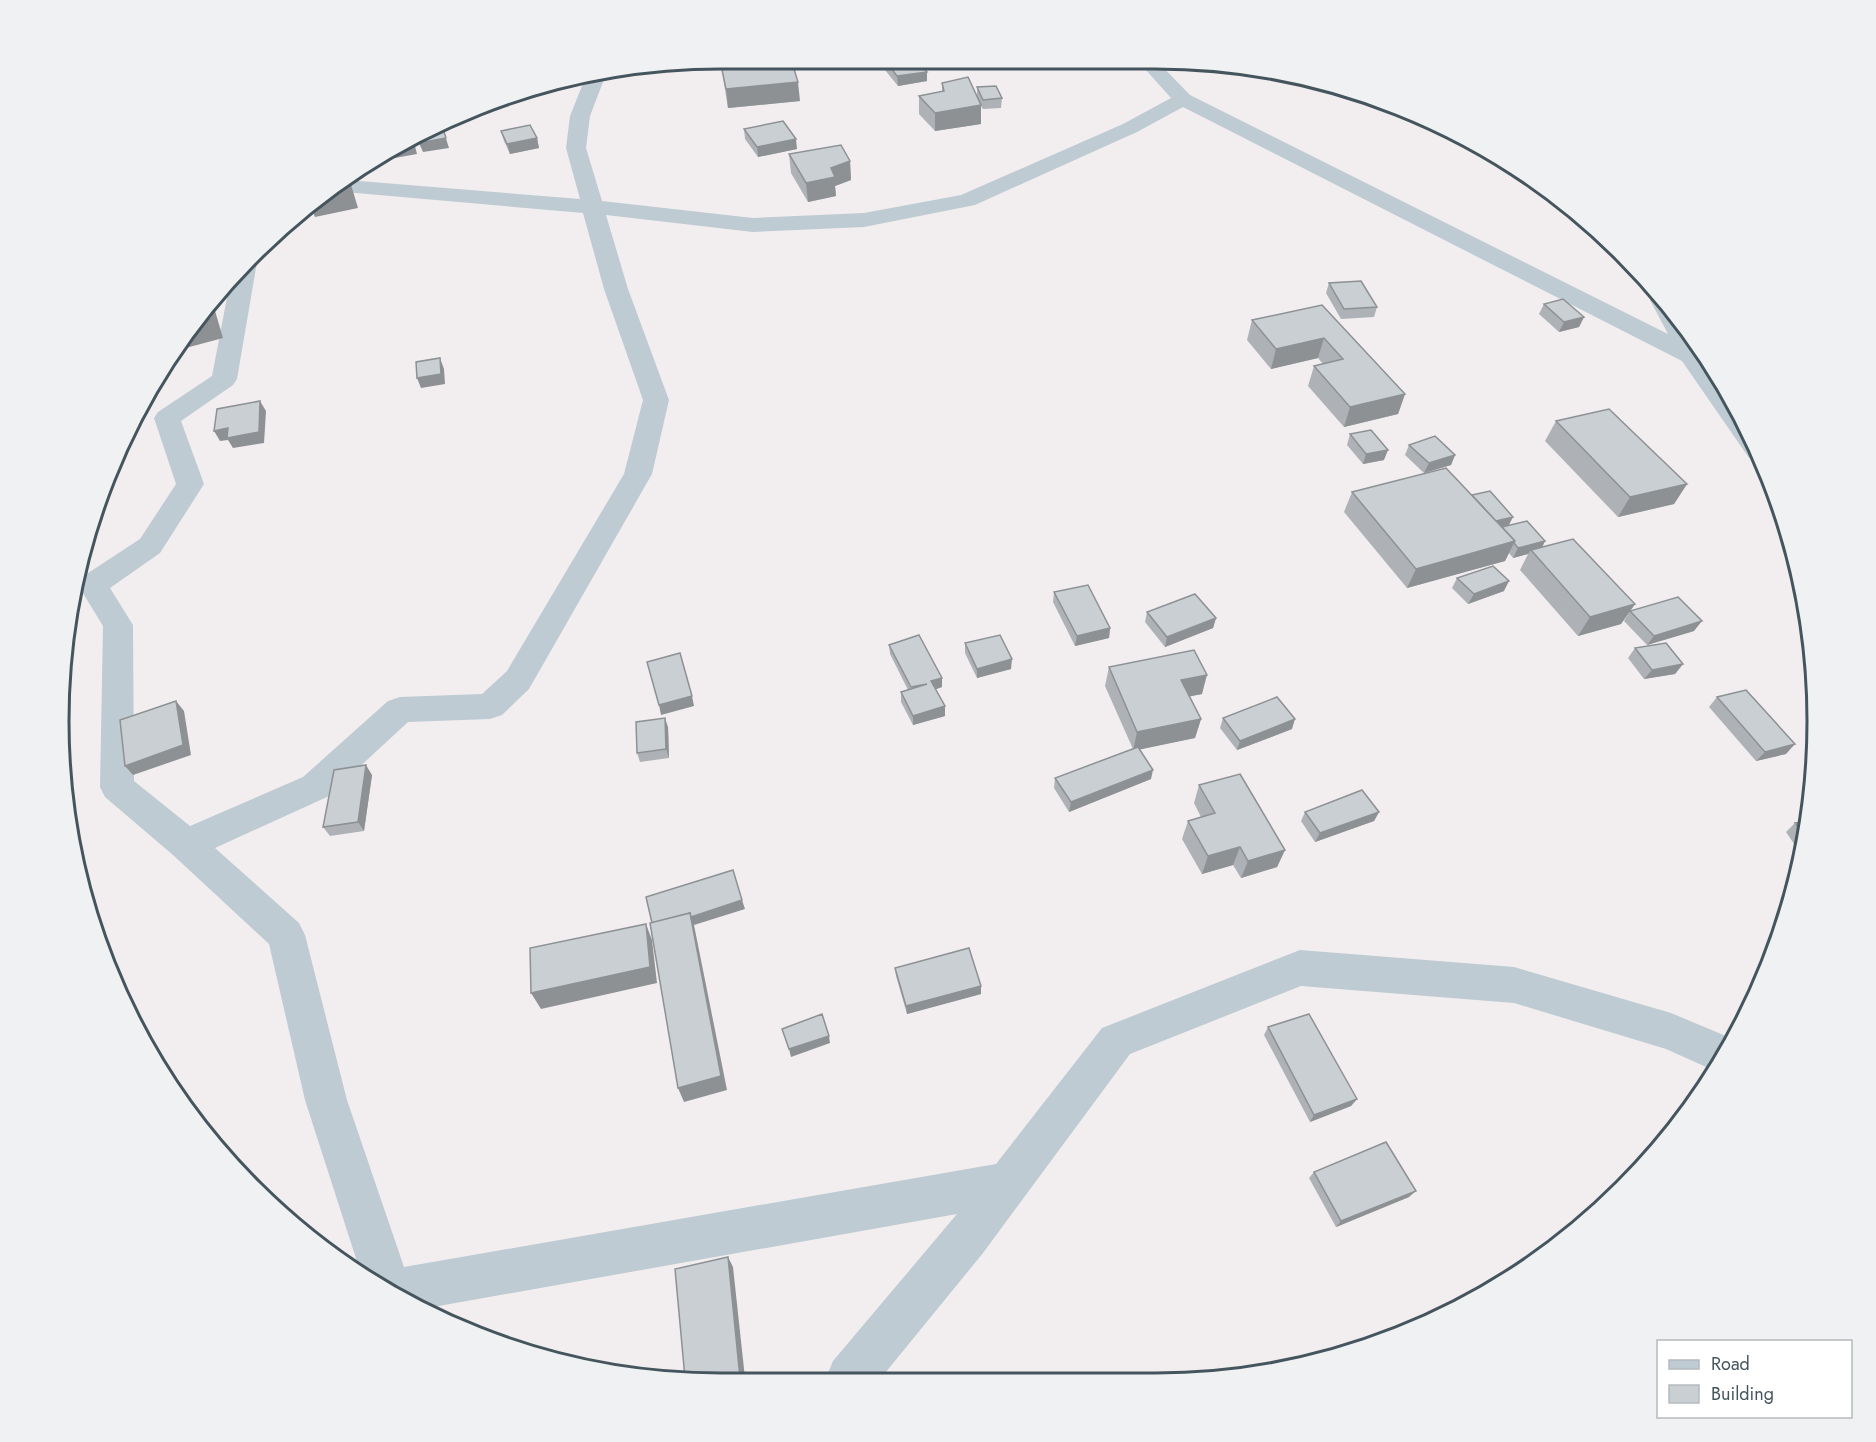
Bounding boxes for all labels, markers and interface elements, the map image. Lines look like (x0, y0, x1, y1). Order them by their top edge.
legend (1657, 1340, 1852, 1418)
text: Road (1711, 1351, 1750, 1377)
text: Building (1711, 1381, 1774, 1407)

